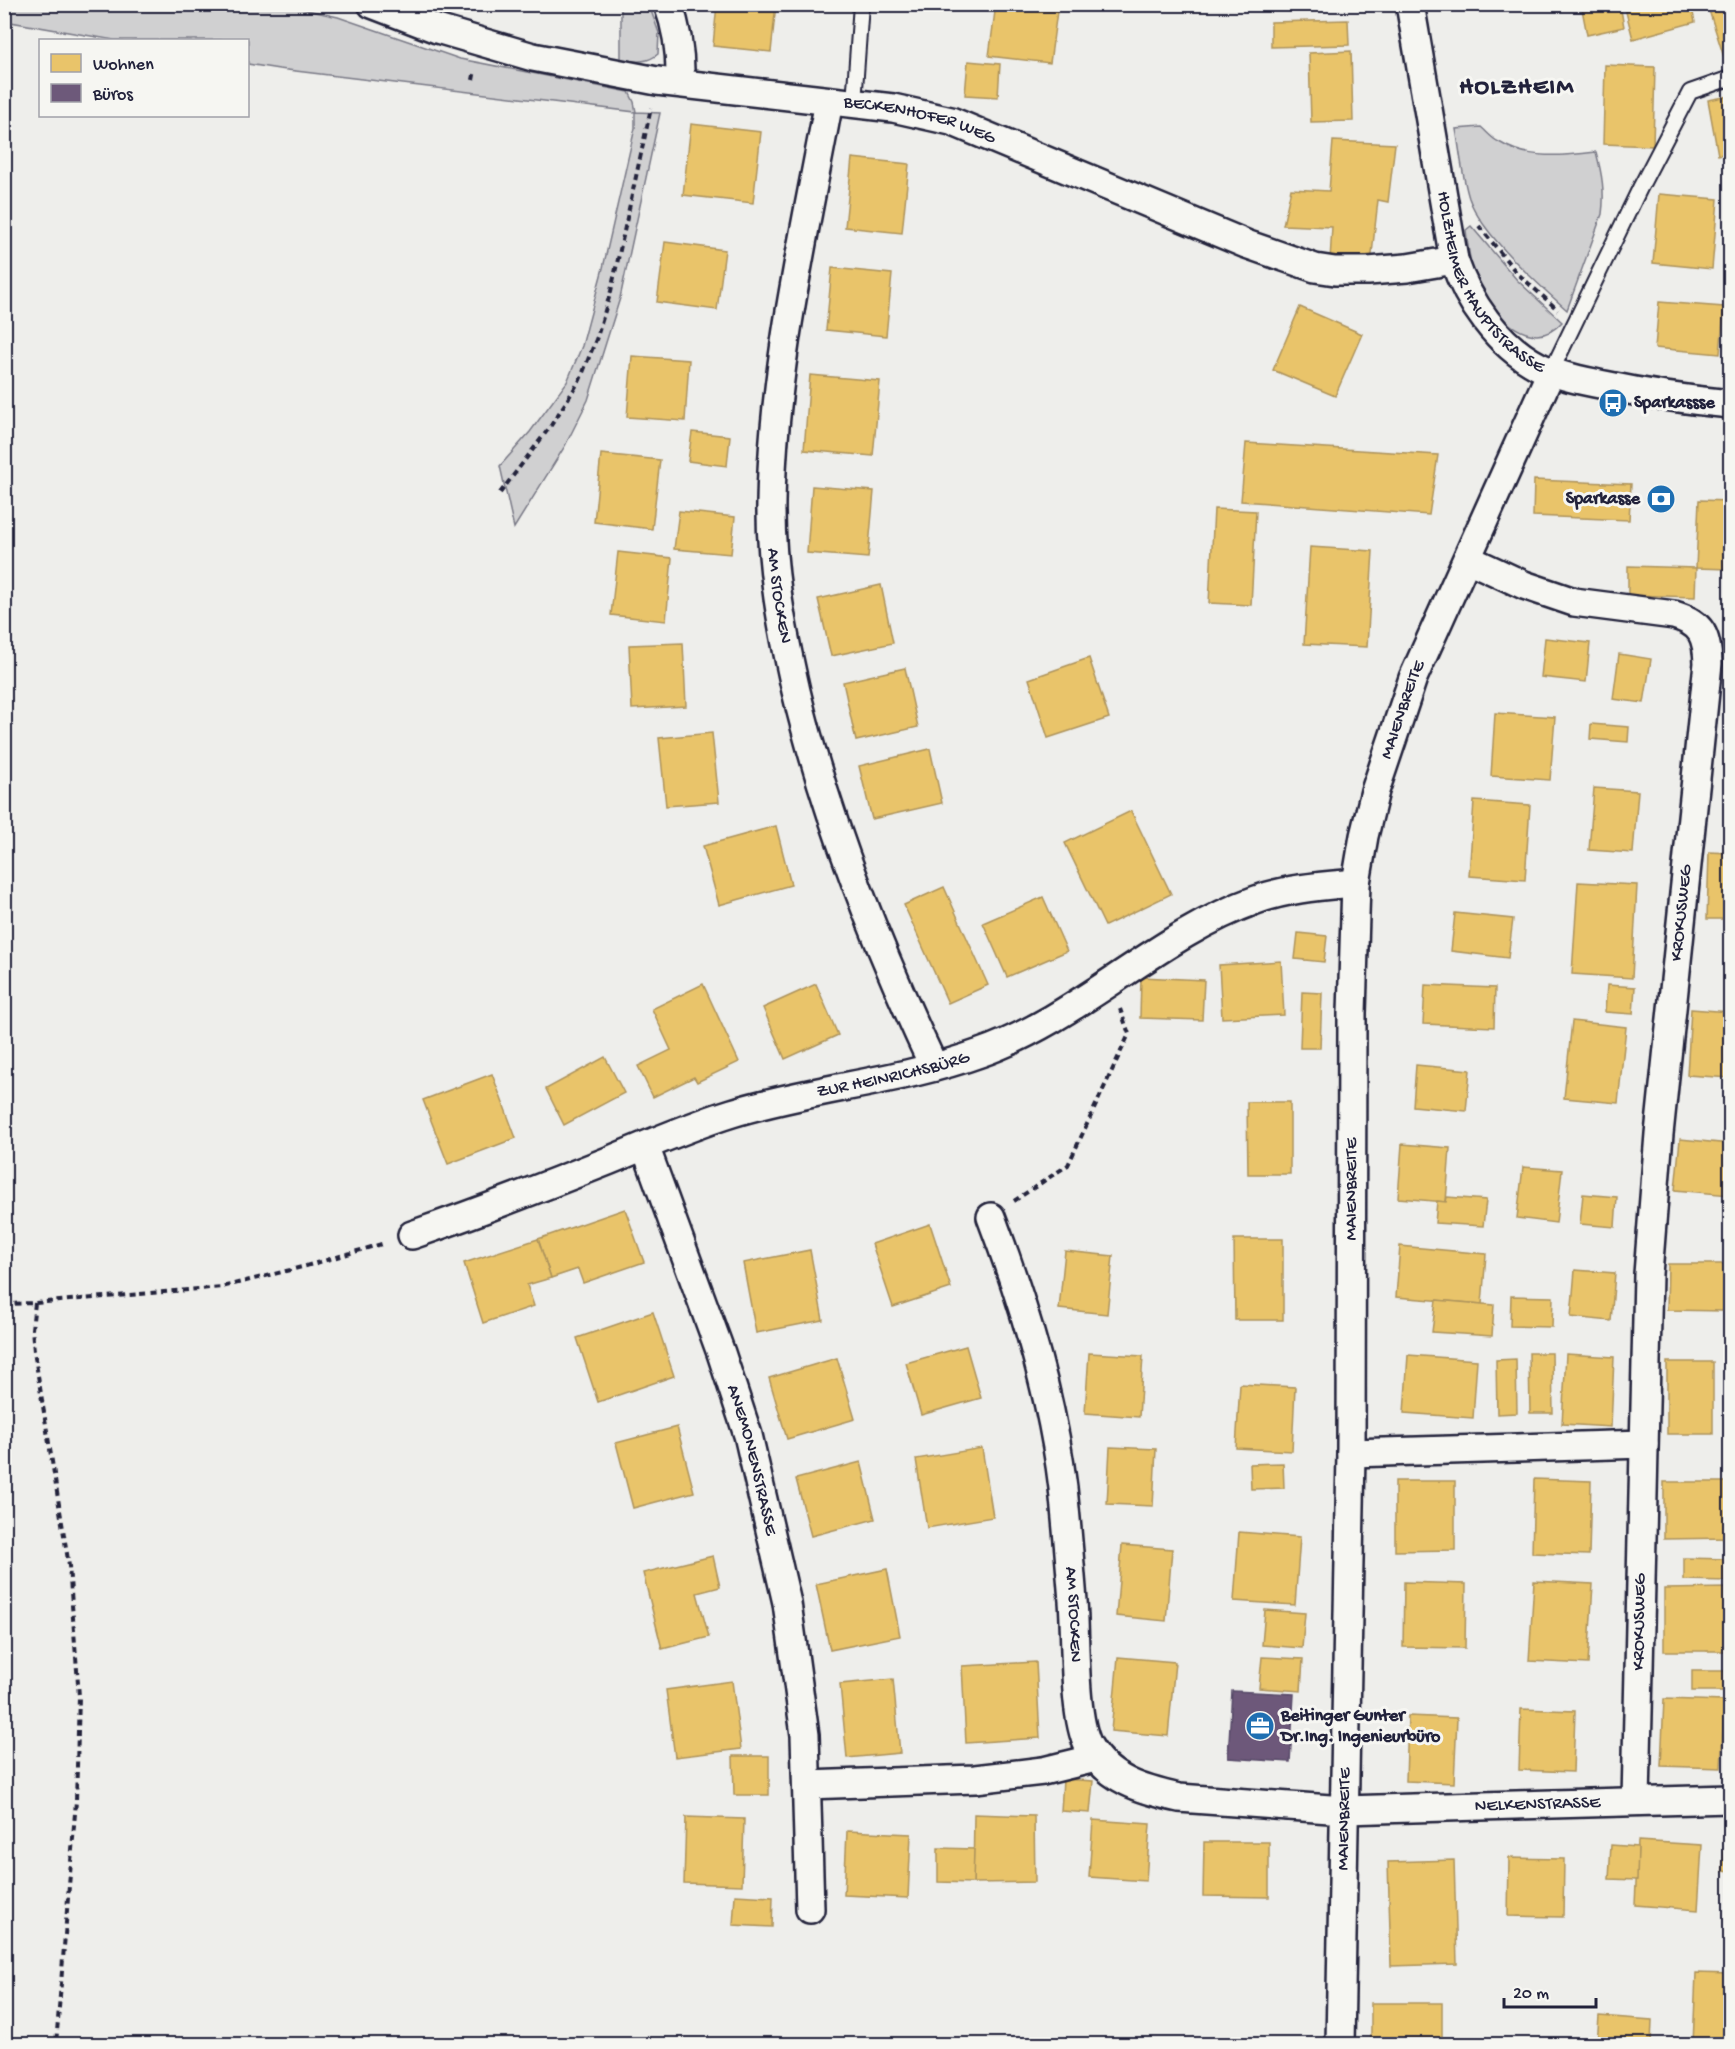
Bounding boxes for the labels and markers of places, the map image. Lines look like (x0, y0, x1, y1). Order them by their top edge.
bus stop icon: Sparkassse (1597, 387, 1629, 419)
place label: Sparkassse (1634, 393, 1715, 414)
bank icon: Sparkasse (1645, 483, 1677, 515)
place label: Sparkasse (1566, 489, 1641, 510)
place label: Beitinger Gunter Dr.Ing. Ingenieurbüro (1279, 1706, 1441, 1748)
office icon: Beitinger Gunter Dr.Ing. Ingenieurbüro (1244, 1710, 1276, 1742)

